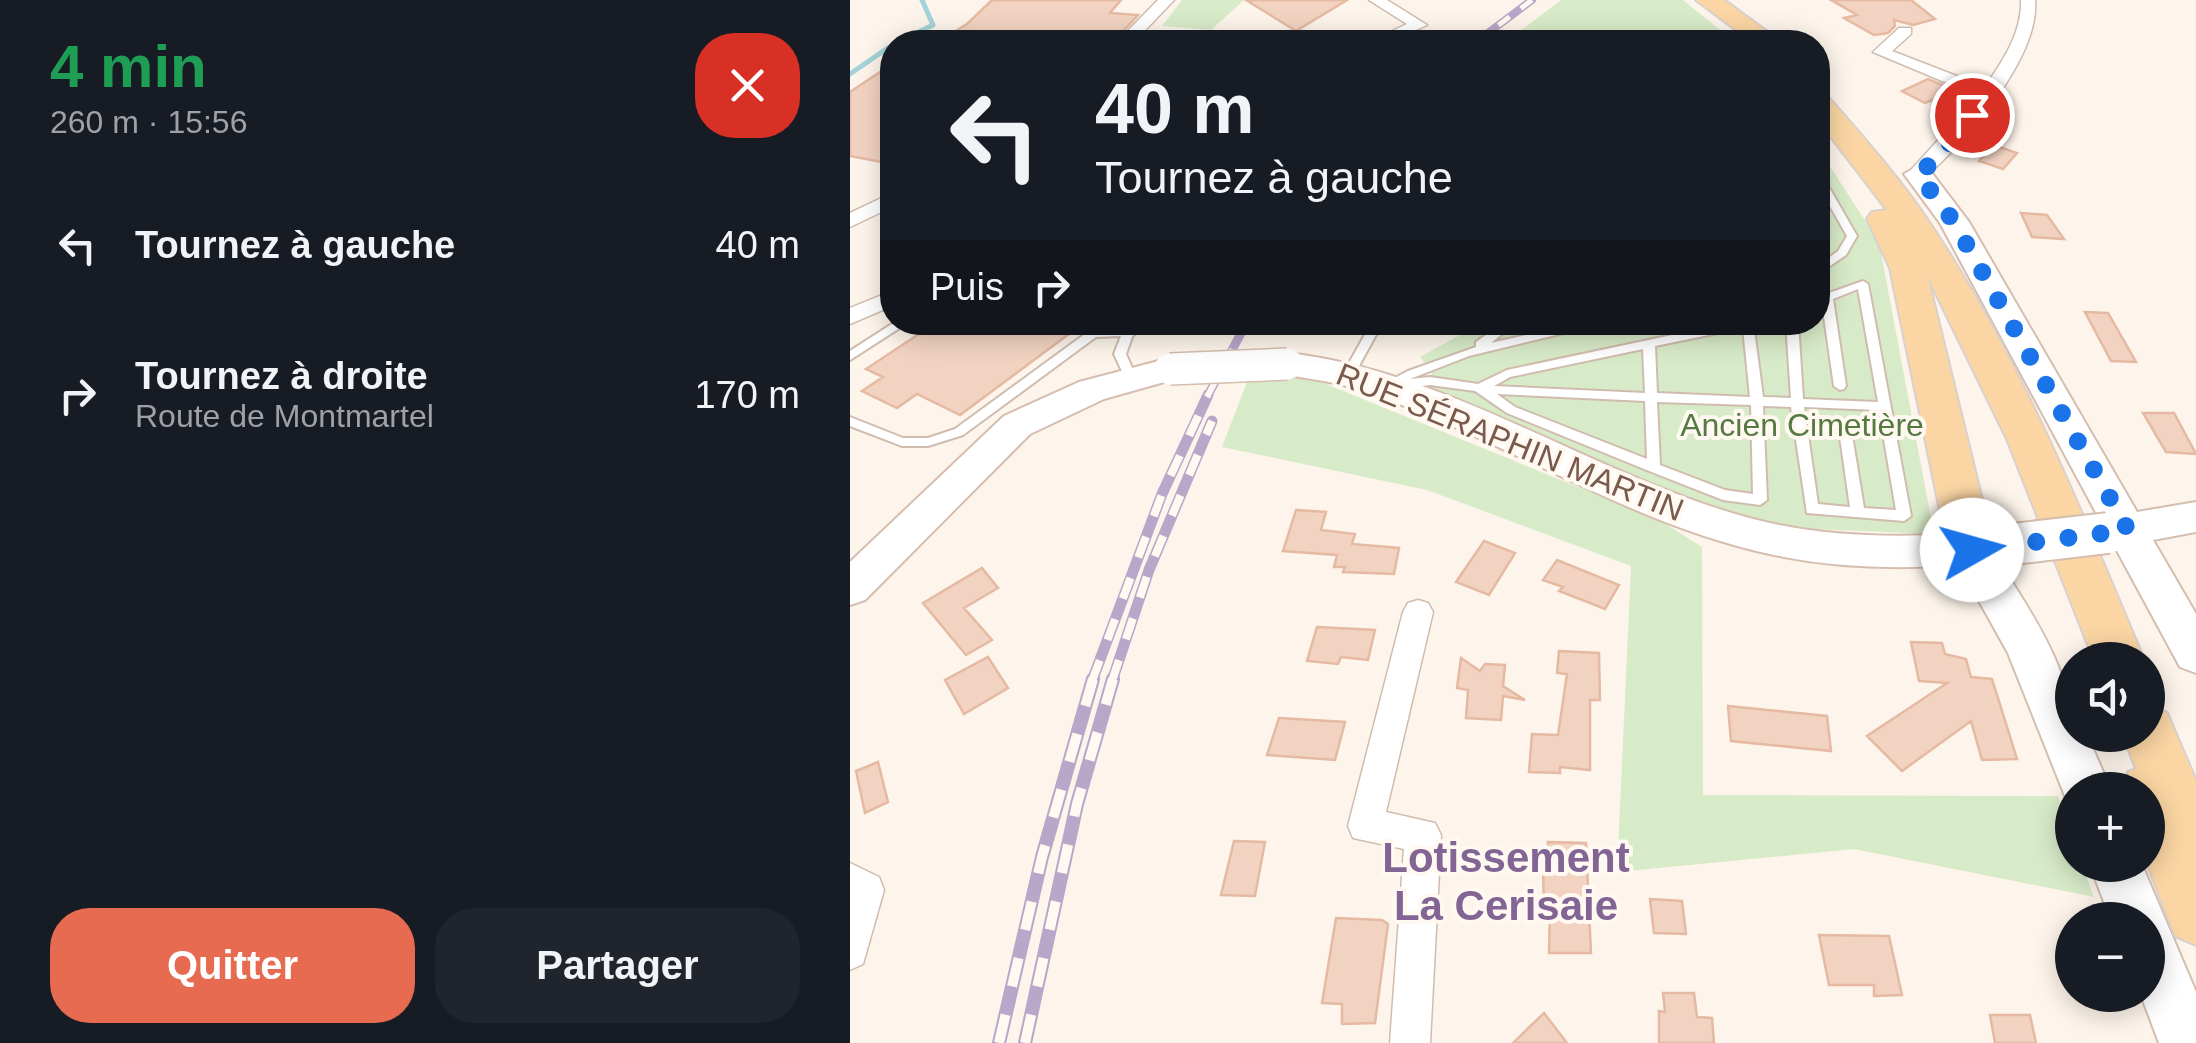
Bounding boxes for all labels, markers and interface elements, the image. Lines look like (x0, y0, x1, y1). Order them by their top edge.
text: 4 min (50, 33, 207, 100)
button: close (695, 33, 800, 138)
icon: left (930, 70, 1060, 200)
text: 40 m (1095, 70, 1255, 148)
pin (1930, 73, 2015, 158)
icon: arrive (1945, 88, 2000, 143)
text: 260 m · 15:56 (50, 104, 247, 140)
text: Tournez à gauche (1095, 152, 1453, 203)
icon: left (50, 218, 105, 273)
text: Tournez à gauche (135, 224, 455, 266)
text: 40 m (716, 224, 800, 266)
icon: right (1024, 260, 1079, 315)
text: Puis (930, 266, 1004, 308)
text: Tournez à droite (135, 355, 428, 397)
street label: RUE SÉRAPHIN MARTIN (1331, 356, 1689, 528)
icon: right (50, 368, 105, 423)
text: 170 m (694, 374, 800, 416)
text: Route de Montmartel (135, 398, 434, 434)
park label: Ancien Cimetière (1680, 407, 1924, 443)
position arrow (1920, 498, 2024, 602)
map controls (2055, 642, 2165, 1012)
button: sound (2055, 642, 2165, 752)
button: + (2055, 772, 2165, 882)
district label: Lotissement La Cerisaie (1382, 834, 1630, 929)
button: − (2055, 902, 2165, 1012)
button: Quitter (50, 908, 415, 1023)
button: Partager (435, 908, 800, 1023)

